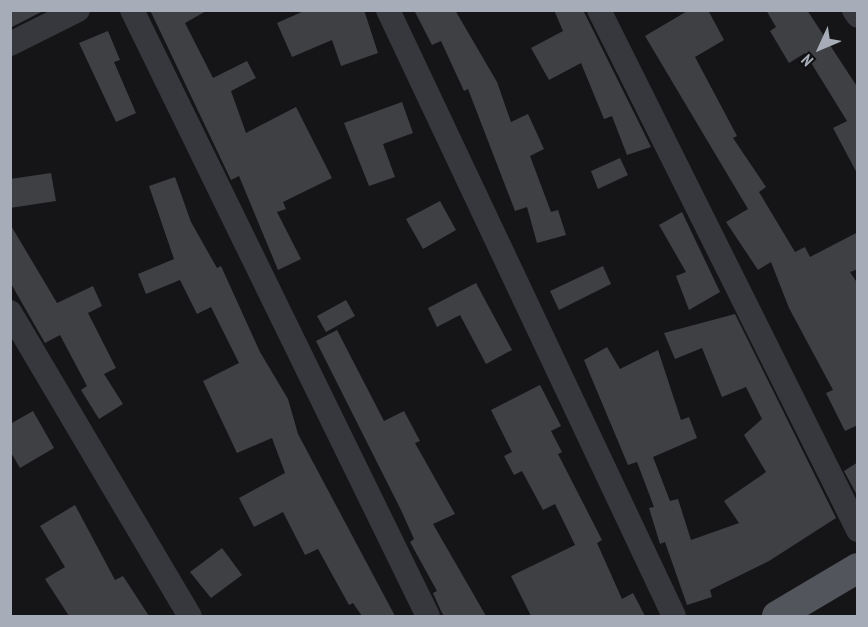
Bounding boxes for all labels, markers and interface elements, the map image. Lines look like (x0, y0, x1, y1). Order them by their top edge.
north arrow (790, 18, 850, 78)
text: N (797, 50, 817, 71)

